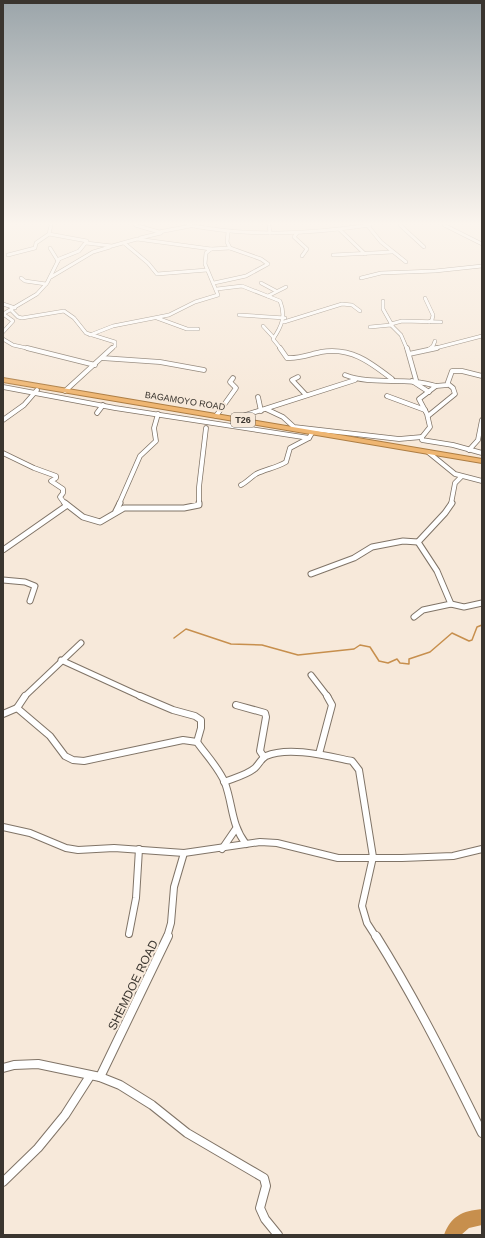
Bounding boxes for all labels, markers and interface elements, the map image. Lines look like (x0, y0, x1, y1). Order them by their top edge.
street label: BAGAMOYO ROAD (144, 390, 226, 412)
road number: T26 (231, 413, 255, 427)
street label: SHEMDOE ROAD (105, 937, 161, 1032)

